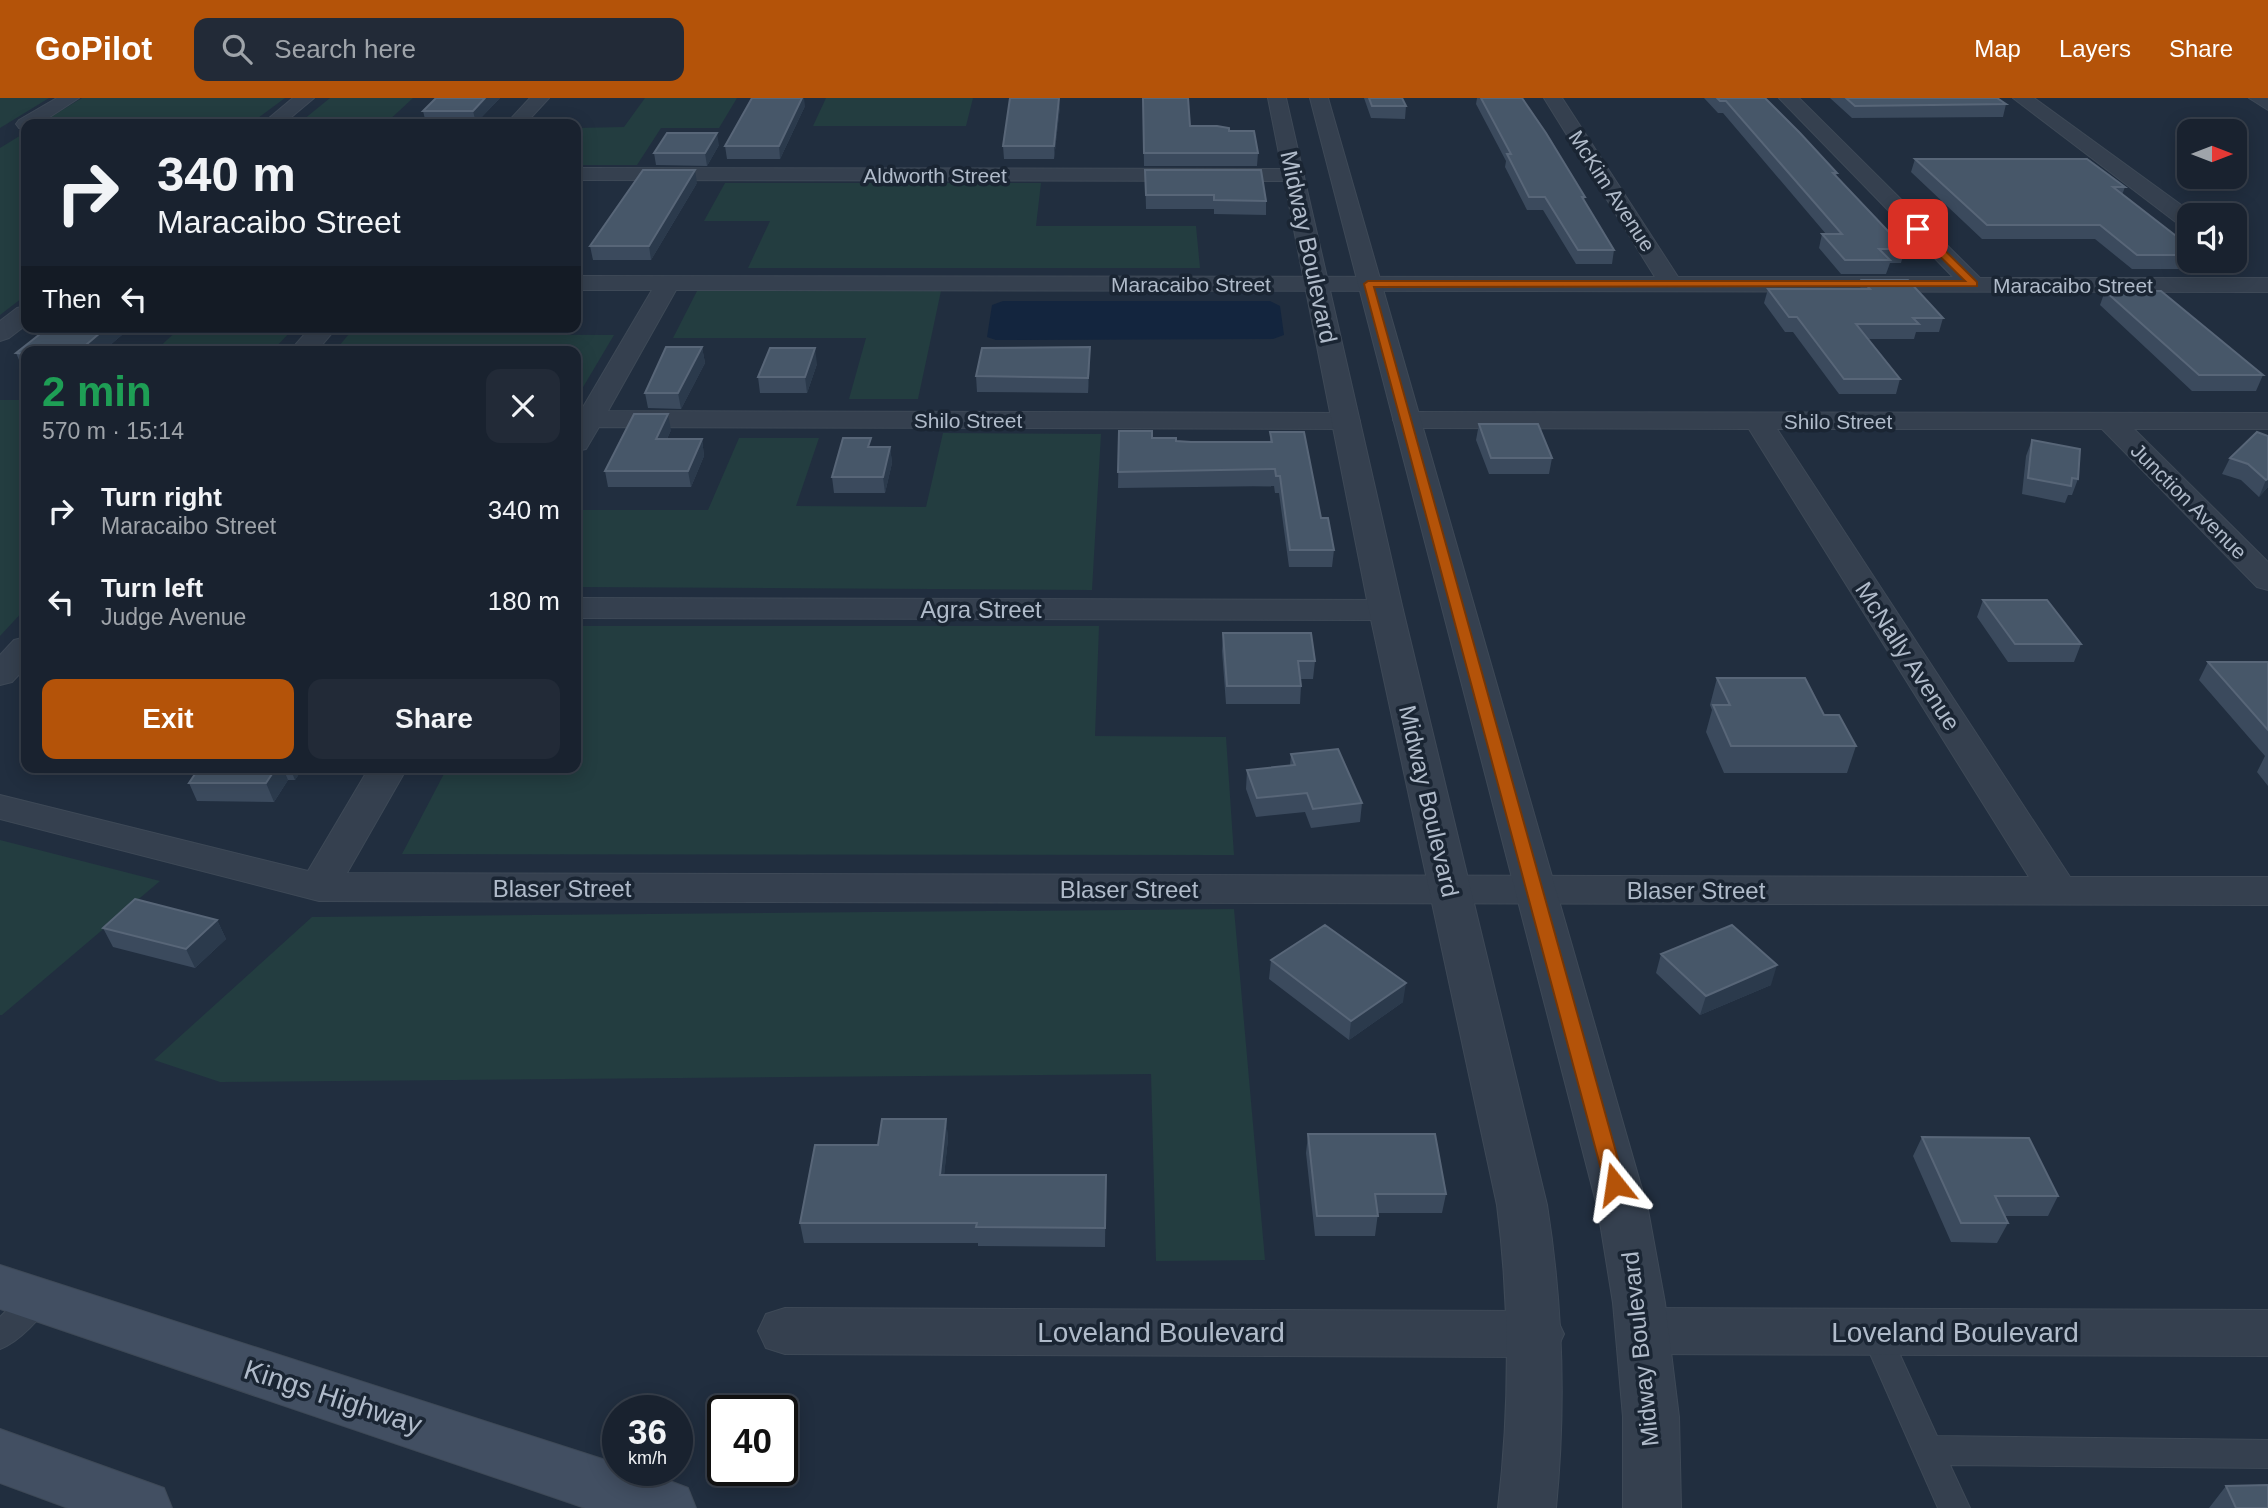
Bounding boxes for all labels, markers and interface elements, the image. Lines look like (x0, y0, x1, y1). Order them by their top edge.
search box (194, 18, 684, 81)
text: GoPilot (35, 30, 152, 67)
icon: search (218, 30, 256, 68)
text: Search here (274, 34, 416, 64)
text: Map (1974, 35, 2021, 62)
text: Layers (2059, 35, 2131, 62)
text: Share (2169, 35, 2233, 62)
north arrow (2177, 119, 2247, 189)
map controls (2177, 119, 2247, 273)
street label: McKim Avenue (1564, 126, 1660, 256)
icon: right (42, 147, 133, 238)
text: 340 m (157, 147, 296, 201)
street label: Midway Boulevard (1275, 148, 1343, 346)
street label: Aldworth Street (863, 164, 1007, 187)
pin (1888, 199, 1948, 259)
button: sound (2177, 203, 2247, 273)
text: Maracaibo Street (157, 204, 401, 240)
icon: arrive (1899, 210, 1937, 248)
street label: Maracaibo Street (1111, 273, 1271, 296)
street label: Maracaibo Street (1993, 274, 2153, 297)
icon: left (115, 280, 153, 318)
text: Then (42, 284, 101, 314)
text: 2 min (42, 368, 152, 415)
button: close (486, 369, 560, 443)
street label: Shilo Street (914, 409, 1022, 432)
street label: Shilo Street (1784, 410, 1892, 433)
text: 570 m · 15:14 (42, 418, 184, 444)
street label: Junction Avenue (2127, 439, 2251, 563)
text: Turn right (101, 482, 222, 512)
icon: right (42, 492, 80, 530)
text: 340 m (488, 495, 560, 525)
text: Maracaibo Street (101, 513, 276, 539)
text: Turn left (101, 573, 203, 603)
street label: McNally Avenue (1850, 577, 1966, 735)
icon: left (42, 583, 80, 621)
text: 180 m (488, 586, 560, 616)
street label: Agra Street (920, 596, 1042, 623)
text: Judge Avenue (101, 604, 246, 630)
button: Exit (42, 679, 294, 759)
button: Share (308, 679, 560, 759)
street label: Midway Boulevard (1394, 702, 1464, 900)
street label: Blaser Street (493, 875, 632, 902)
street label: Blaser Street (1060, 876, 1199, 903)
street label: Blaser Street (1627, 877, 1766, 904)
position arrow (1578, 1147, 1652, 1221)
street label: Midway Boulevard (1616, 1250, 1664, 1448)
street label: Loveland Boulevard (1037, 1317, 1285, 1348)
street label: Loveland Boulevard (1831, 1317, 2079, 1348)
street label: Kings Highway (240, 1354, 426, 1440)
speed limit sign: 40 (707, 1395, 798, 1486)
text: 36 (628, 1412, 667, 1451)
text: km/h (628, 1448, 667, 1468)

